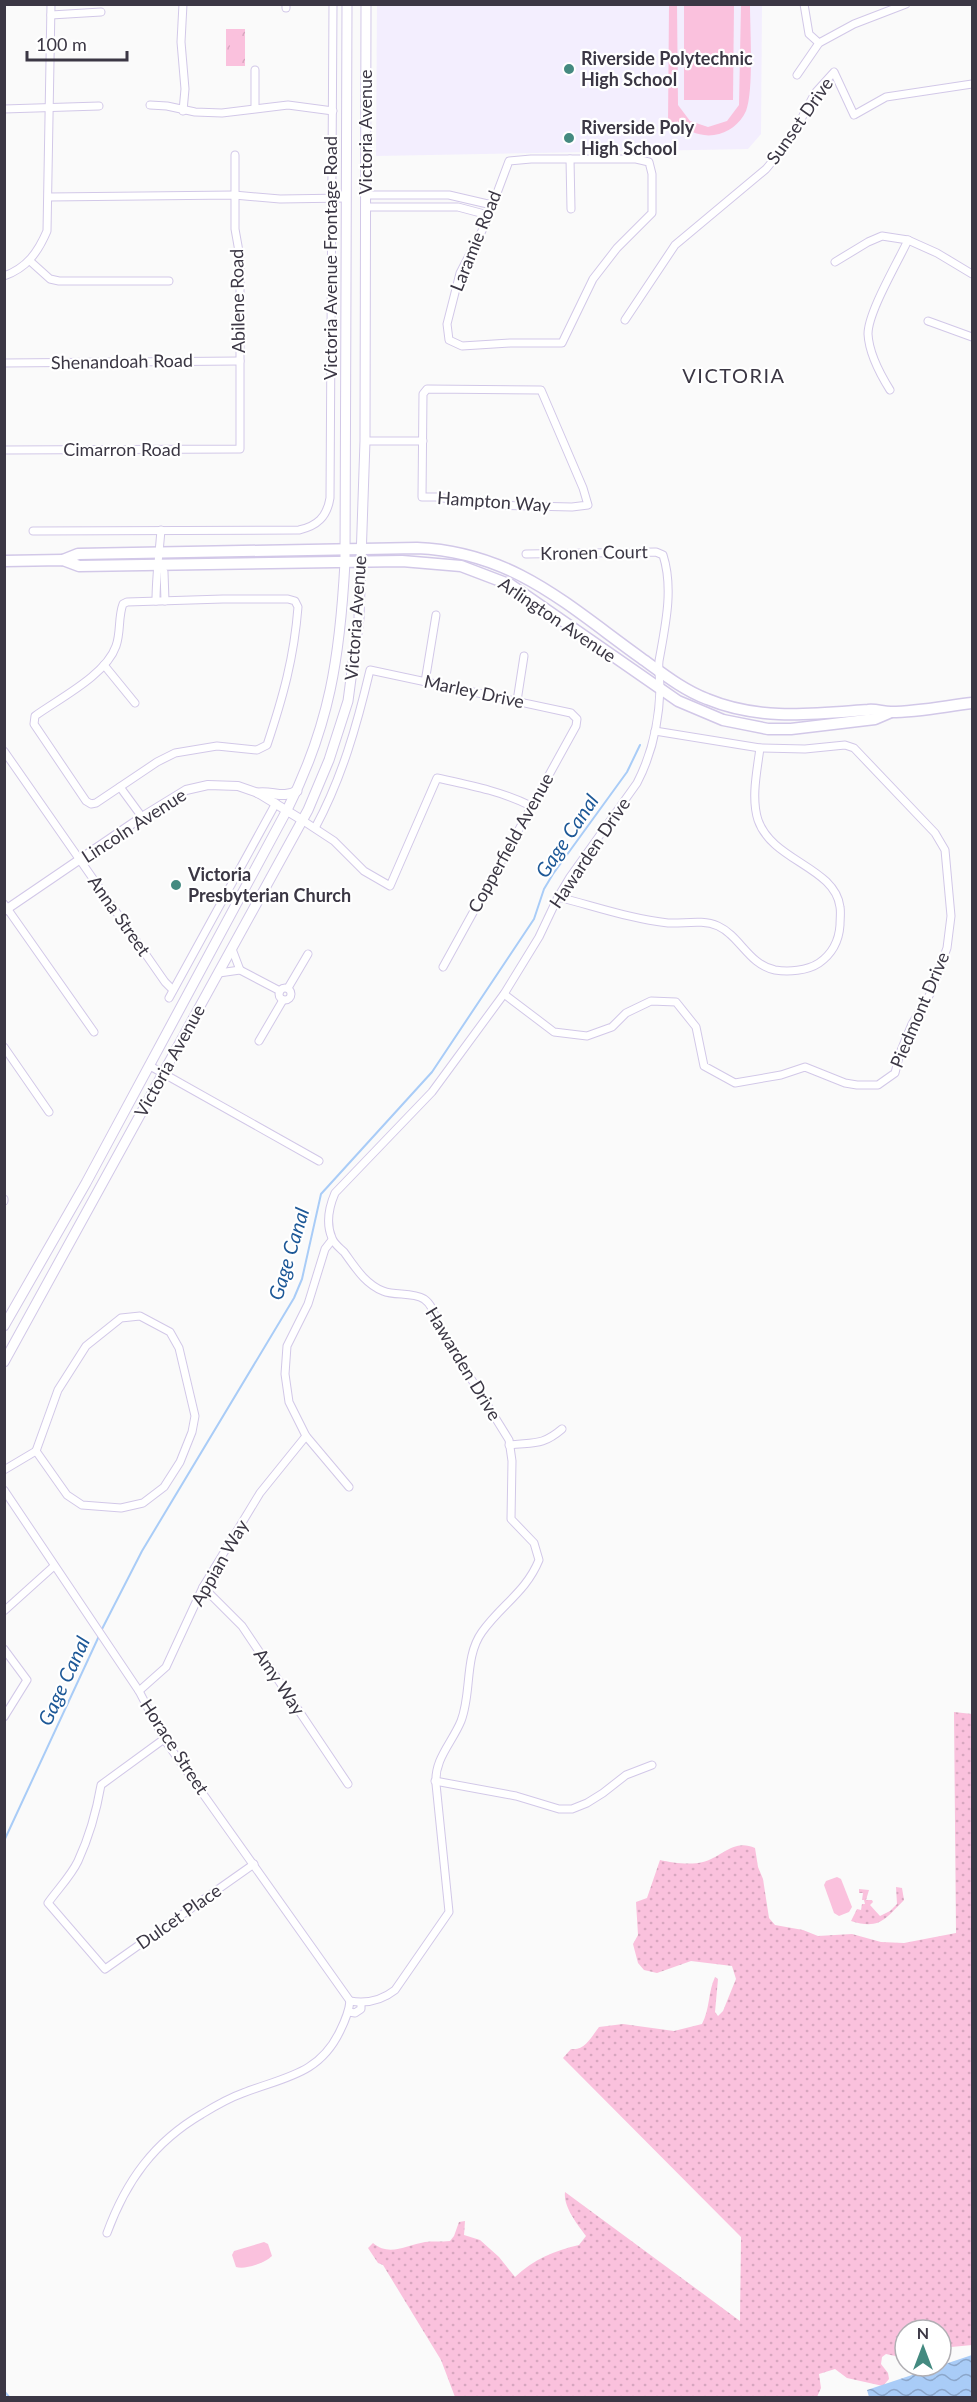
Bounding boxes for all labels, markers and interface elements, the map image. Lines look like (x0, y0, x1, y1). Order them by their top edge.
scale bar (27, 24, 128, 62)
text: 100 m (36, 33, 87, 55)
place label: Riverside Polytechnic High School (581, 47, 753, 90)
marker: Riverside Polytechnic High School (562, 62, 576, 76)
street label: Victoria Avenue (354, 69, 376, 195)
street label: Sunset Drive (761, 73, 837, 168)
place label: Riverside Poly High School (581, 116, 695, 159)
marker: Riverside Poly High School (562, 131, 576, 145)
street label: Victoria Avenue Frontage Road (319, 136, 341, 380)
street label: Laramie Road (445, 187, 505, 294)
street label: Abilene Road (225, 249, 249, 353)
street label: Shenandoah Road (51, 349, 193, 373)
district label: VICTORIA (682, 363, 786, 387)
street label: Cimarron Road (63, 438, 181, 460)
street label: Hampton Way (437, 486, 552, 516)
street label: Kronen Court (540, 540, 649, 564)
street label: Victoria Avenue (340, 555, 370, 681)
street label: Arlington Avenue (495, 572, 620, 667)
street label: Marley Drive (422, 670, 526, 712)
street label: Copperfield Avenue (463, 769, 558, 916)
street label: Lincoln Avenue (77, 783, 190, 867)
water label: Gage Canal (530, 789, 603, 882)
street label: Hawarden Drive (544, 793, 634, 912)
place label: Victoria Presbyterian Church (187, 863, 351, 906)
street label: Anna Street (84, 871, 156, 960)
marker: Victoria Presbyterian Church (169, 878, 183, 892)
street label: Piedmont Drive (885, 948, 953, 1071)
street label: Victoria Avenue (129, 1000, 209, 1121)
water label: Gage Canal (263, 1204, 314, 1303)
street label: Hawarden Drive (421, 1303, 506, 1424)
street label: Appian Way (186, 1515, 253, 1609)
water label: Gage Canal (32, 1632, 94, 1729)
street label: Amy Way (250, 1644, 310, 1720)
street label: Horace Street (136, 1695, 214, 1799)
street label: Dulcet Place (132, 1879, 225, 1953)
north arrow (893, 2318, 953, 2378)
text: N (917, 2323, 929, 2342)

